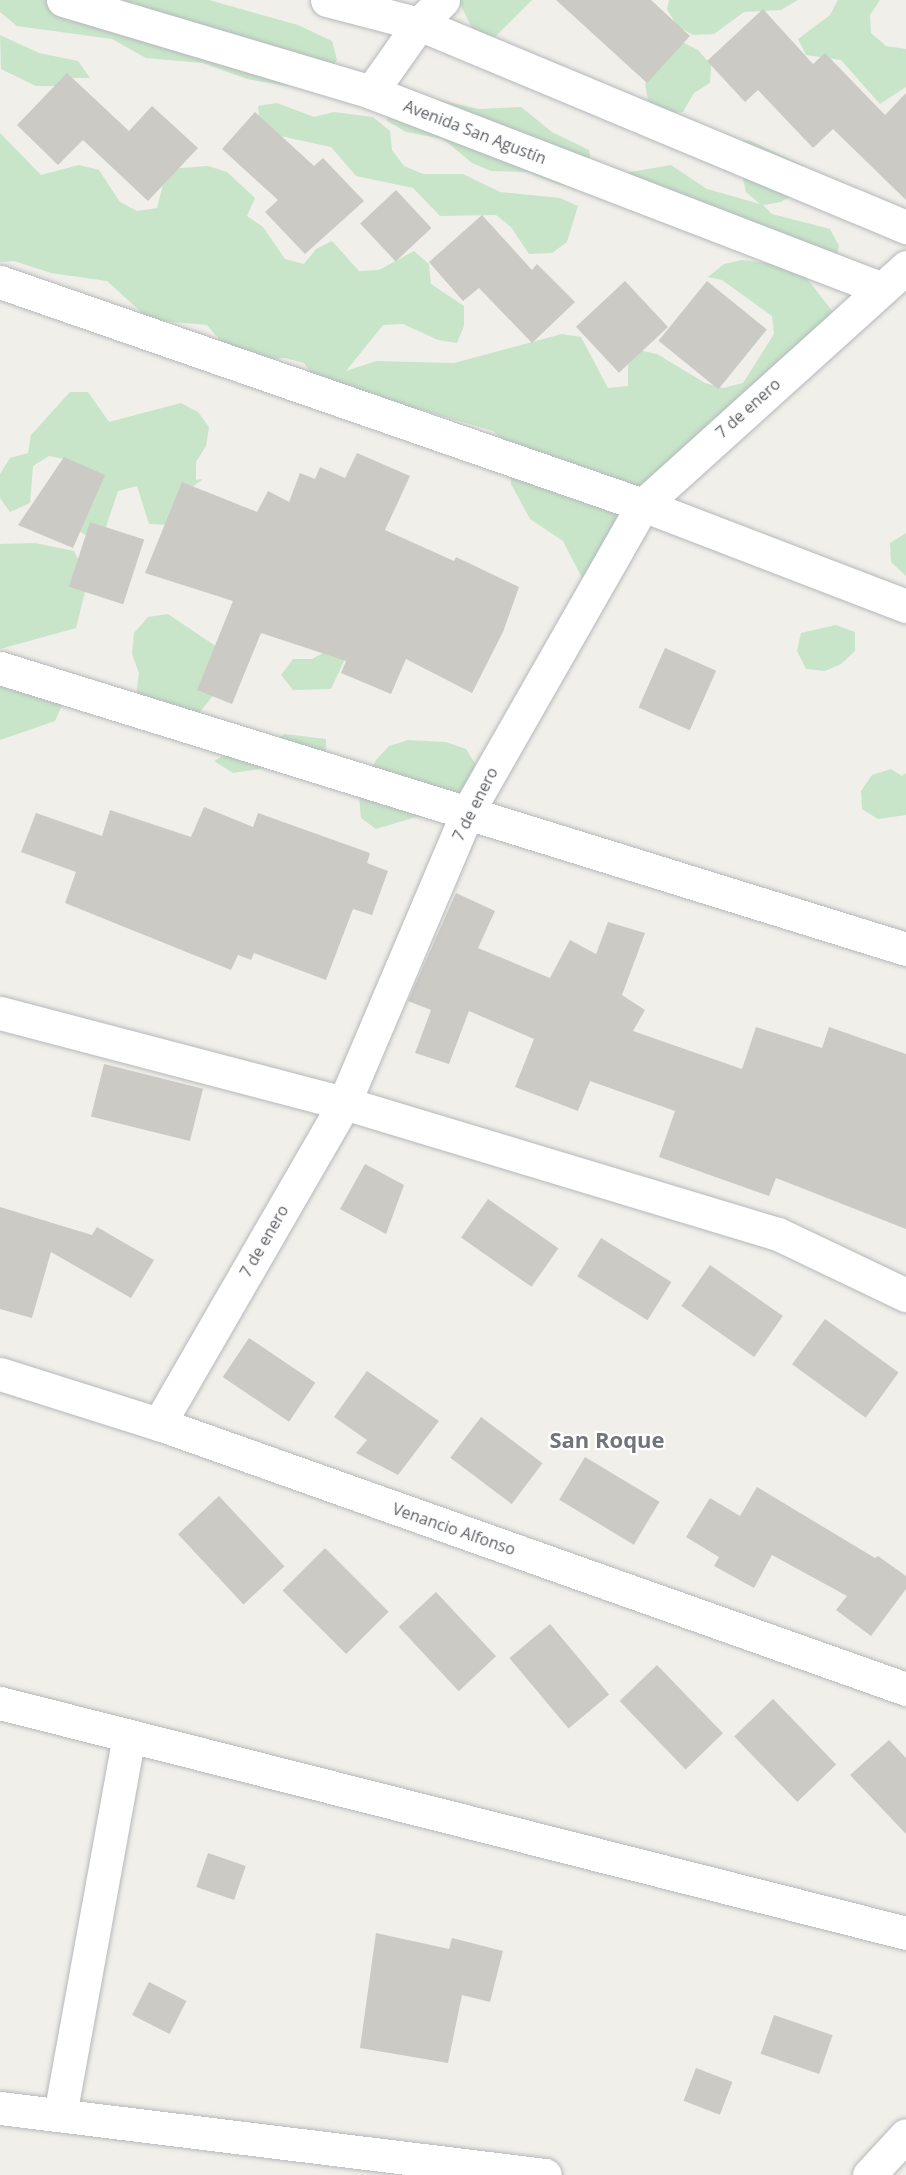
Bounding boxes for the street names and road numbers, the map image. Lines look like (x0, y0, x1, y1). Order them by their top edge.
street label: Avenida San Agustín (401, 96, 549, 168)
street label: 7 de enero (712, 374, 784, 442)
street label: 7 de enero (448, 764, 502, 844)
street label: 7 de enero (236, 1201, 292, 1281)
street label: Venancio Alfonso (390, 1499, 518, 1559)

